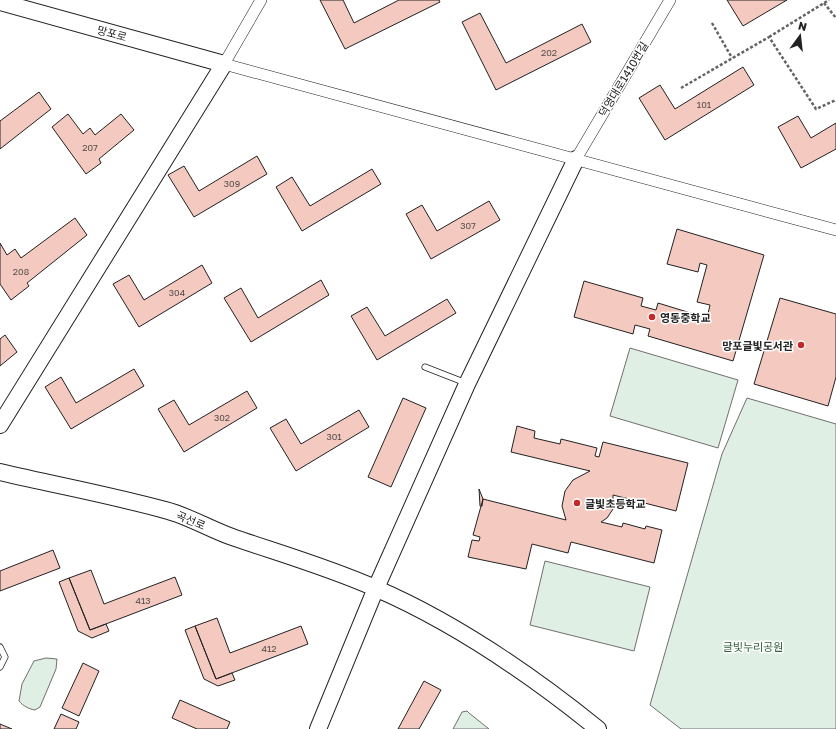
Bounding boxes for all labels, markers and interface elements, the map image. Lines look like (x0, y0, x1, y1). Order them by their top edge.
north arrow (780, 16, 820, 56)
text: N (797, 18, 808, 33)
street label: 망포로 (96, 23, 128, 43)
street label: 덕영대로1410번길 (596, 39, 650, 119)
house number: 202 (541, 47, 557, 58)
house number: 101 (697, 99, 712, 110)
house number: 207 (82, 142, 98, 153)
house number: 309 (224, 178, 240, 189)
house number: 307 (460, 220, 476, 231)
house number: 208 (13, 266, 29, 277)
house number: 304 (169, 287, 186, 298)
place label: 영동중학교 (660, 311, 711, 324)
marker: 영동중학교 (647, 312, 657, 322)
place label: 망포글빛도서관 (722, 339, 793, 352)
marker: 망포글빛도서관 (796, 340, 806, 350)
house number: 302 (214, 412, 230, 423)
house number: 301 (326, 431, 342, 442)
place label: 글빛초등학교 (585, 497, 646, 510)
marker: 글빛초등학교 (572, 498, 582, 508)
street label: 곡선로 (174, 508, 208, 532)
house number: 413 (135, 595, 151, 606)
park label: 글빛누리공원 (723, 640, 783, 653)
house number: 412 (261, 643, 277, 654)

